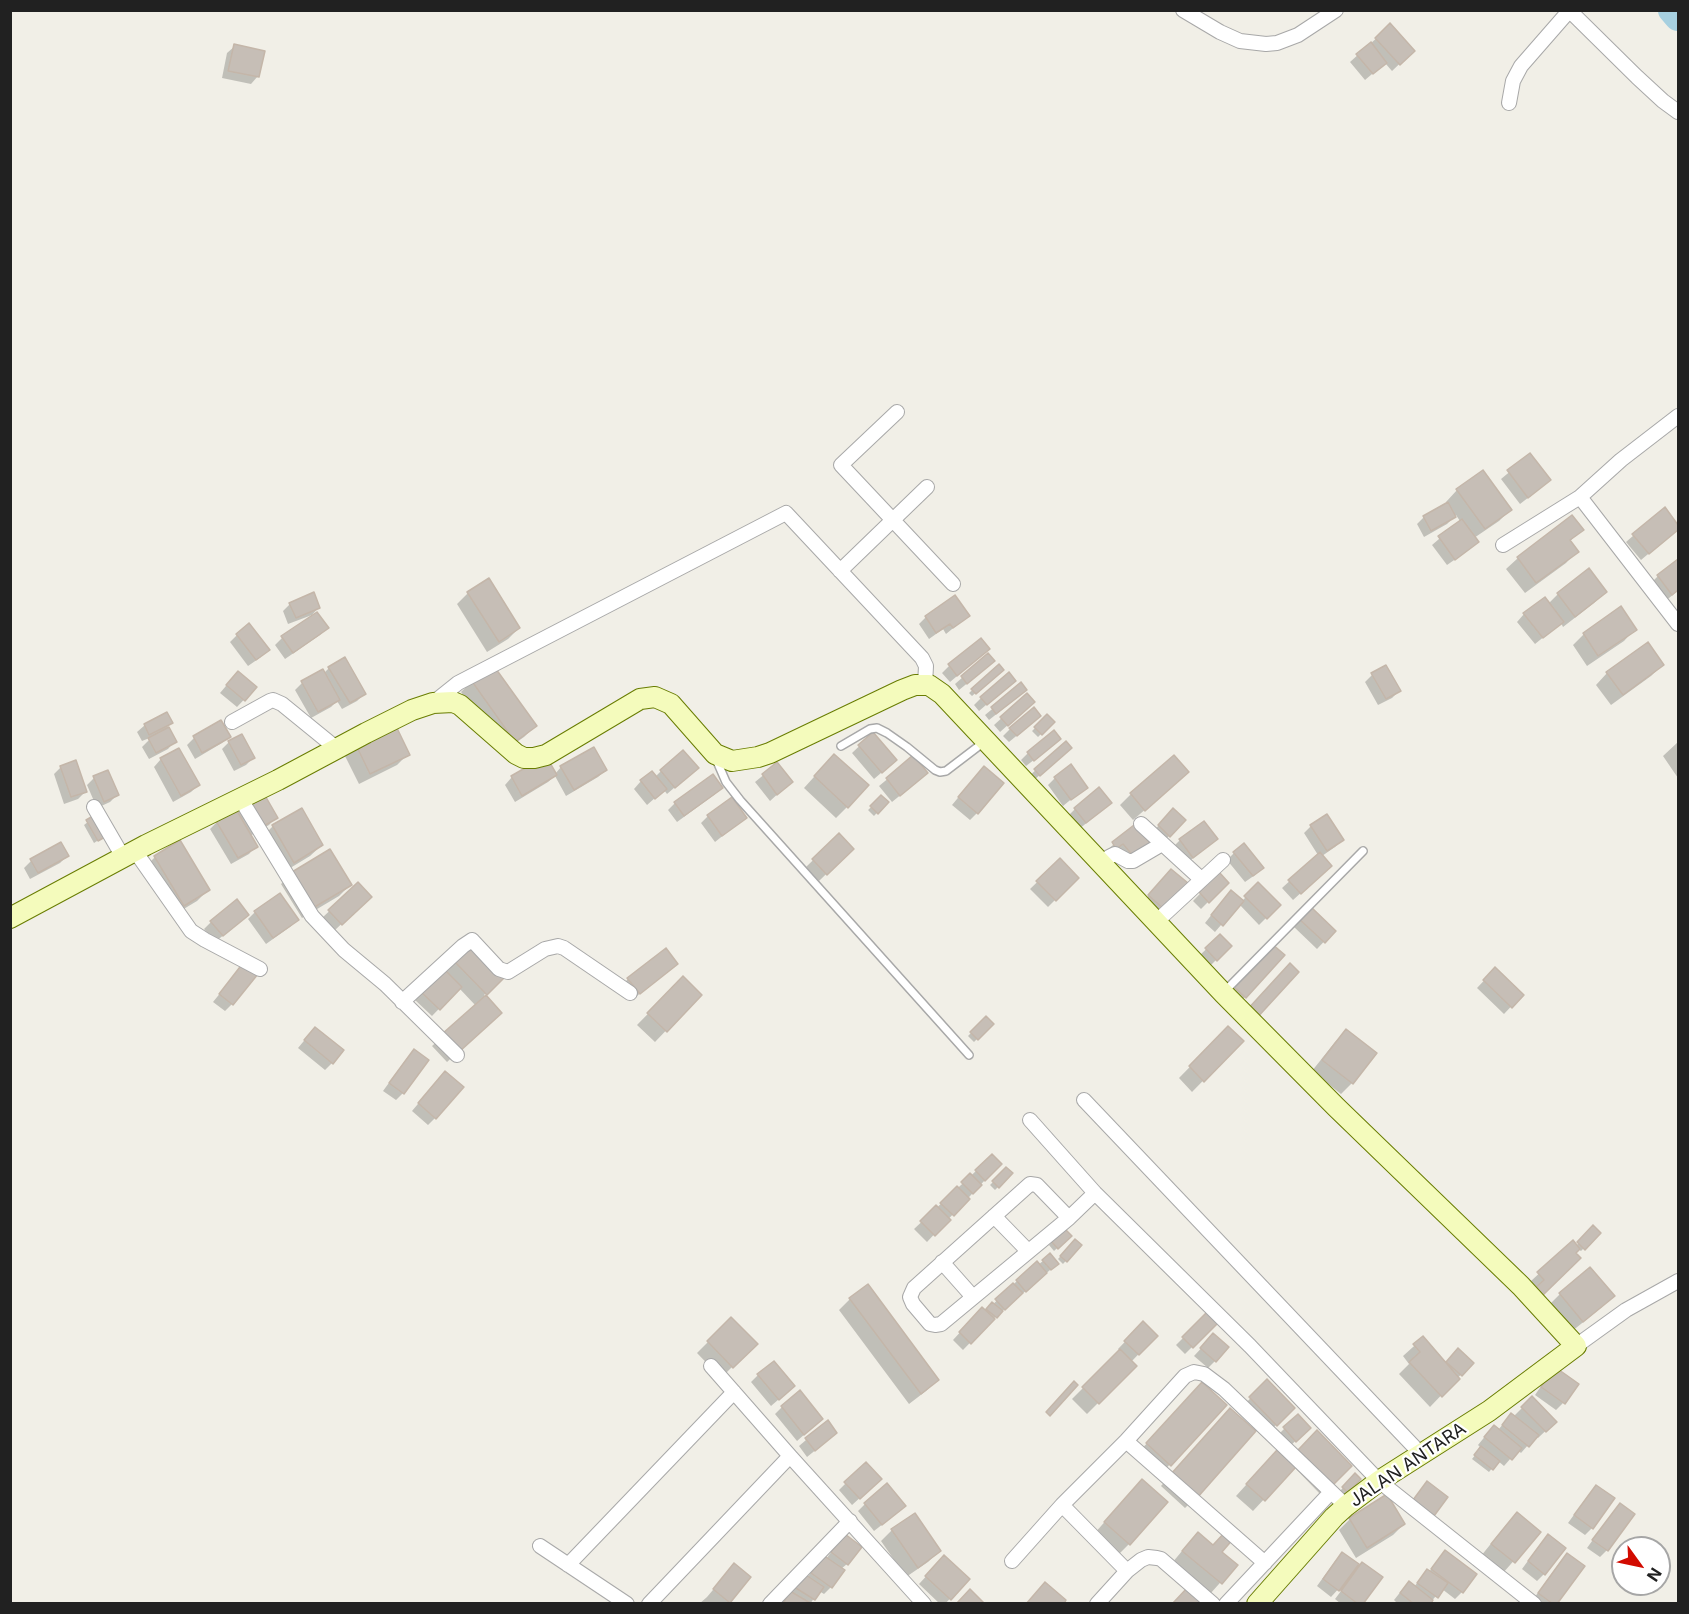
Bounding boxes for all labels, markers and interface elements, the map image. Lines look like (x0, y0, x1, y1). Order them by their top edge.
street label: JALAN ANTARA (1346, 1418, 1470, 1512)
north arrow (1611, 1536, 1671, 1596)
text: N (1643, 1564, 1666, 1585)

